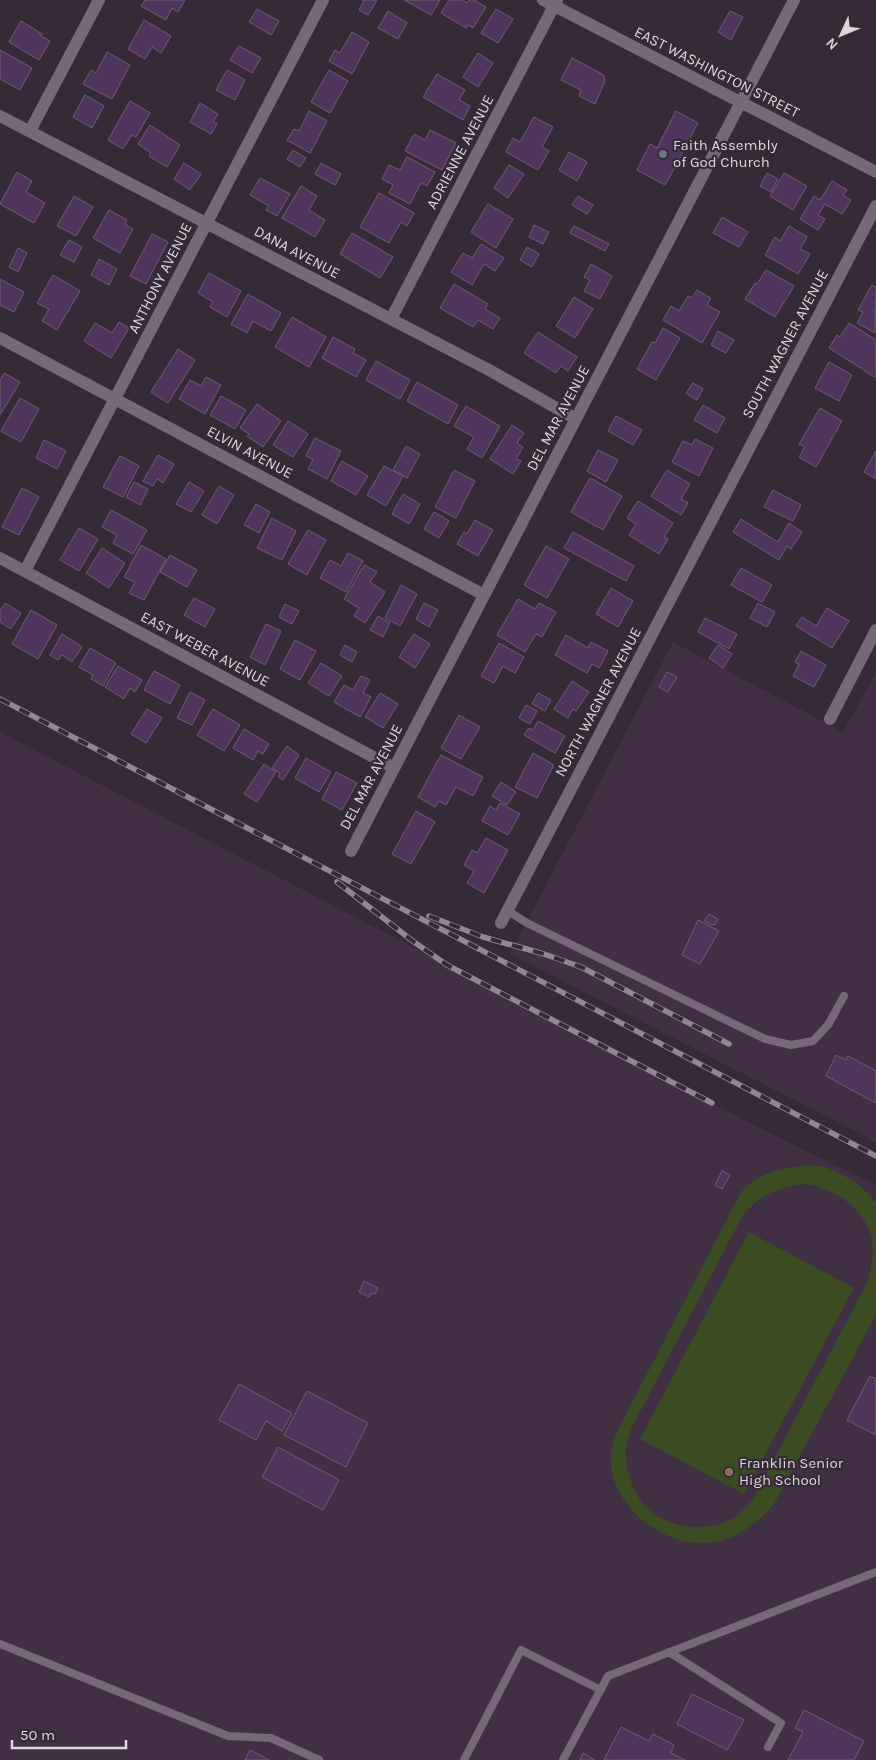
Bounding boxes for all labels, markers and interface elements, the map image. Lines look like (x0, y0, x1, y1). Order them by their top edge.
north arrow (816, 10, 866, 60)
street label: EAST WASHINGTON STREET (631, 22, 803, 122)
text: N (822, 34, 842, 53)
street label: ADRIENNE AVENUE (422, 92, 498, 212)
place label: Faith Assembly of God Church (673, 136, 778, 171)
marker: Faith Assembly of God Church (657, 148, 669, 160)
street label: ANTHONY AVENUE (124, 220, 196, 336)
street label: DANA AVENUE (251, 222, 343, 282)
street label: SOUTH WAGNER AVENUE (738, 267, 832, 421)
street label: DEL MAR AVENUE (523, 362, 593, 474)
street label: ELVIN AVENUE (204, 422, 296, 482)
street label: EAST WEBER AVENUE (138, 607, 272, 691)
street label: NORTH WAGNER AVENUE (551, 624, 645, 780)
street label: DEL MAR AVENUE (336, 721, 406, 833)
place label: Franklin Senior High School (739, 1454, 844, 1489)
marker: Franklin Senior High School (723, 1466, 735, 1478)
scale bar (12, 1718, 126, 1750)
text: 50 m (20, 1726, 55, 1744)

